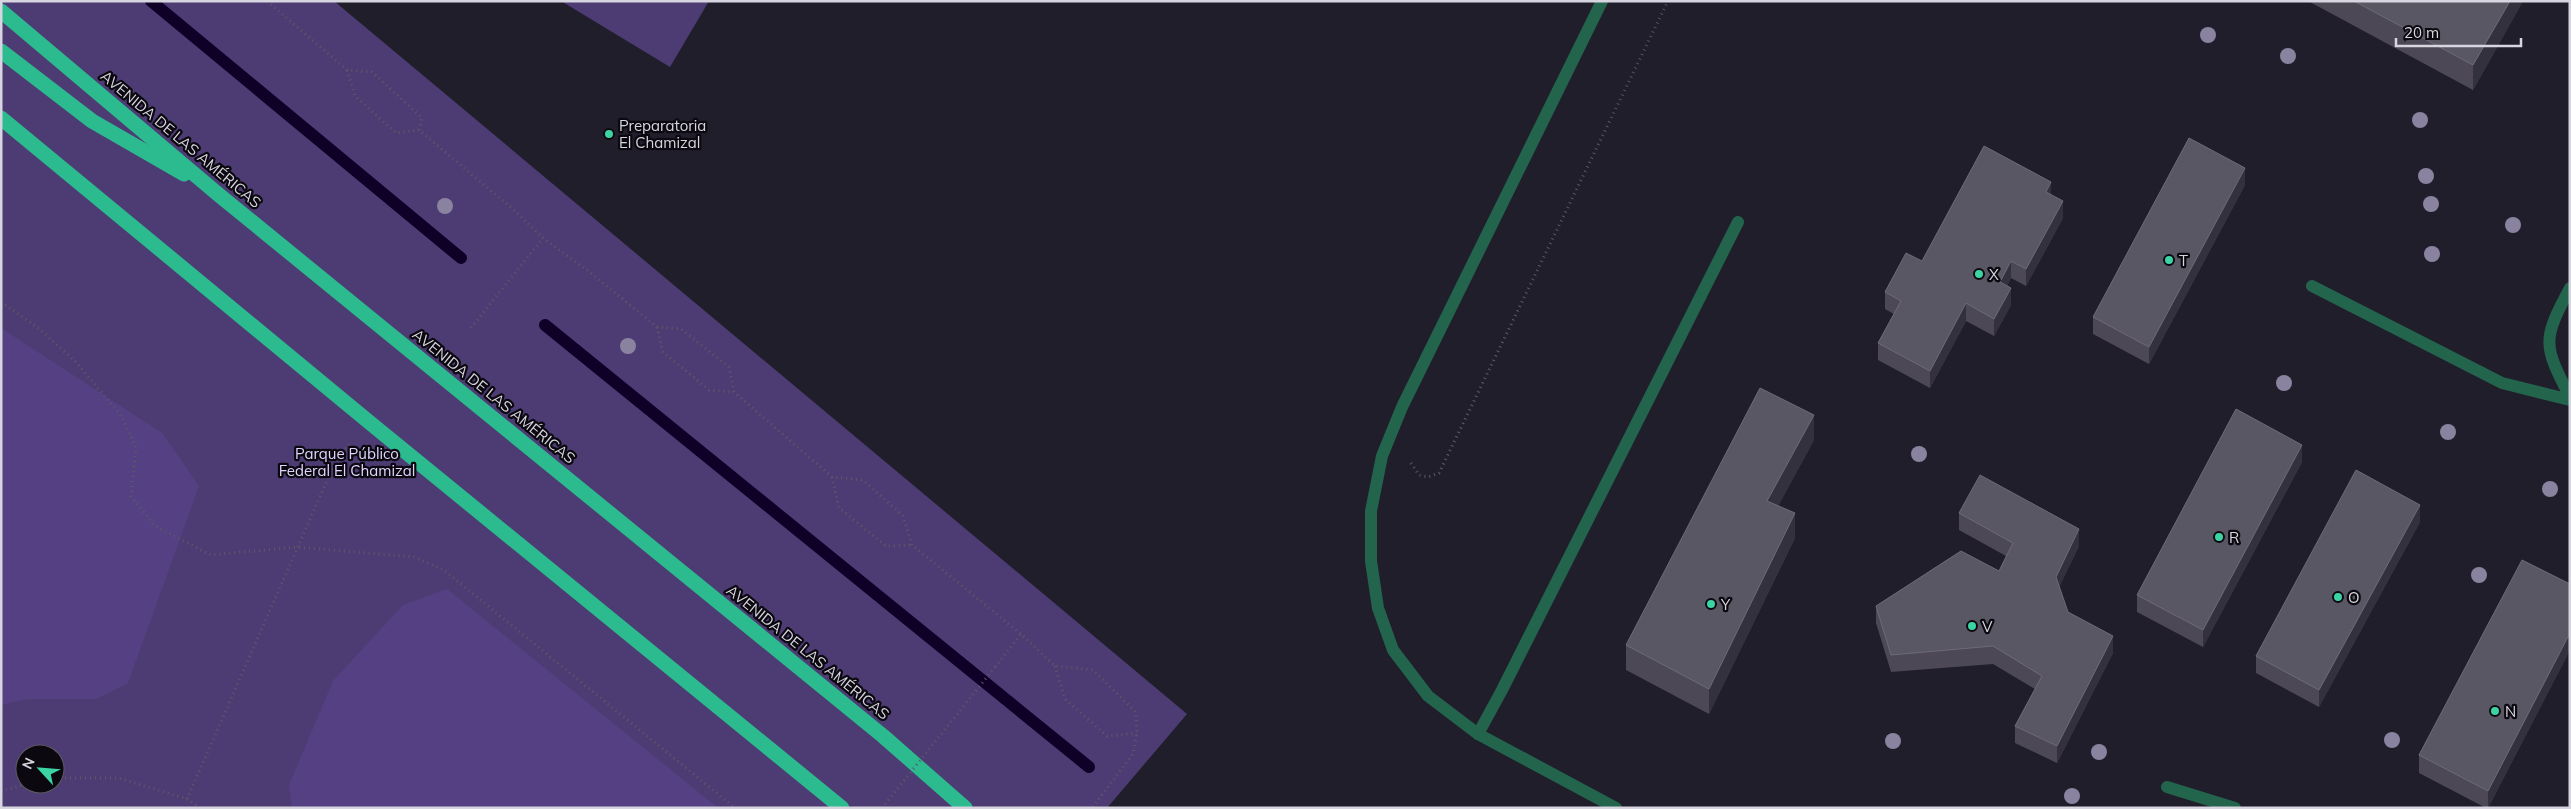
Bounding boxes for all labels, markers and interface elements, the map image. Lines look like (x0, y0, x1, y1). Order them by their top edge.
scale bar (2396, 15, 2521, 47)
text: 20 m (2404, 23, 2439, 42)
street label: AVENIDA DE LAS AMÉRICAS (97, 66, 265, 212)
place label: Preparatoria El Chamizal (619, 116, 706, 152)
marker: Preparatoria El Chamizal (603, 128, 615, 140)
place label: T (2179, 251, 2188, 270)
marker: T (2163, 254, 2175, 266)
place label: X (1989, 265, 1999, 284)
marker: X (1973, 268, 1985, 280)
street label: AVENIDA DE LAS AMÉRICAS (409, 324, 579, 468)
park label: Parque Público Federal El Chamizal (279, 444, 415, 480)
place label: R (2229, 528, 2239, 547)
marker: R (2213, 531, 2225, 543)
street label: AVENIDA DE LAS AMÉRICAS (723, 580, 893, 724)
place label: O (2348, 588, 2360, 607)
marker: O (2332, 591, 2344, 603)
place label: Y (1720, 595, 1731, 614)
marker: Y (1705, 598, 1717, 610)
place label: V (1982, 617, 1993, 636)
marker: V (1966, 620, 1978, 632)
place label: N (2505, 702, 2516, 721)
marker: N (2489, 705, 2501, 717)
north arrow (15, 744, 65, 794)
text: N (18, 755, 39, 772)

